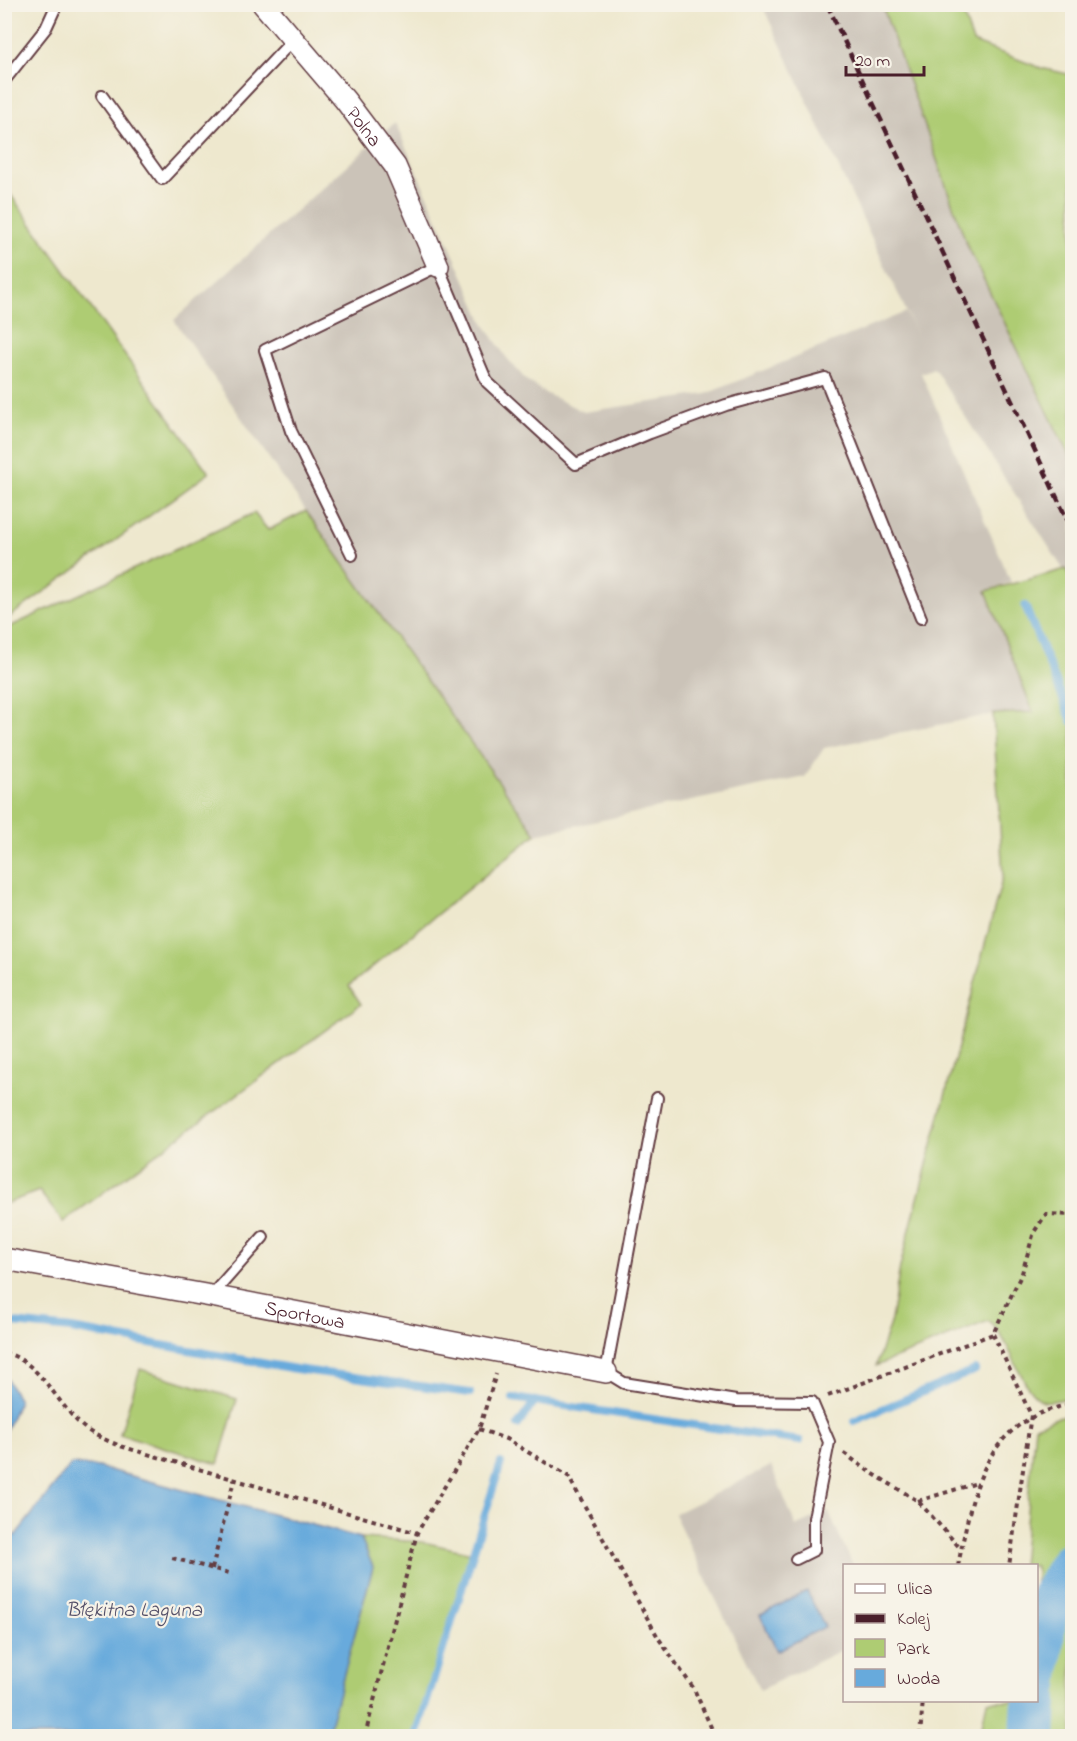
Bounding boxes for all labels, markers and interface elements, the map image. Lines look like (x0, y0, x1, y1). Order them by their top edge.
scale bar (846, 39, 924, 77)
text: 20 m (855, 49, 890, 75)
street label: Polna (338, 101, 388, 154)
street label: Sportowa (262, 1295, 347, 1338)
legend (843, 1564, 1038, 1702)
text: Ulica (897, 1577, 932, 1603)
water label: Błękitna Laguna (66, 1596, 203, 1627)
text: Kolej (897, 1607, 930, 1633)
text: Park (897, 1637, 930, 1663)
text: Woda (897, 1667, 940, 1693)

